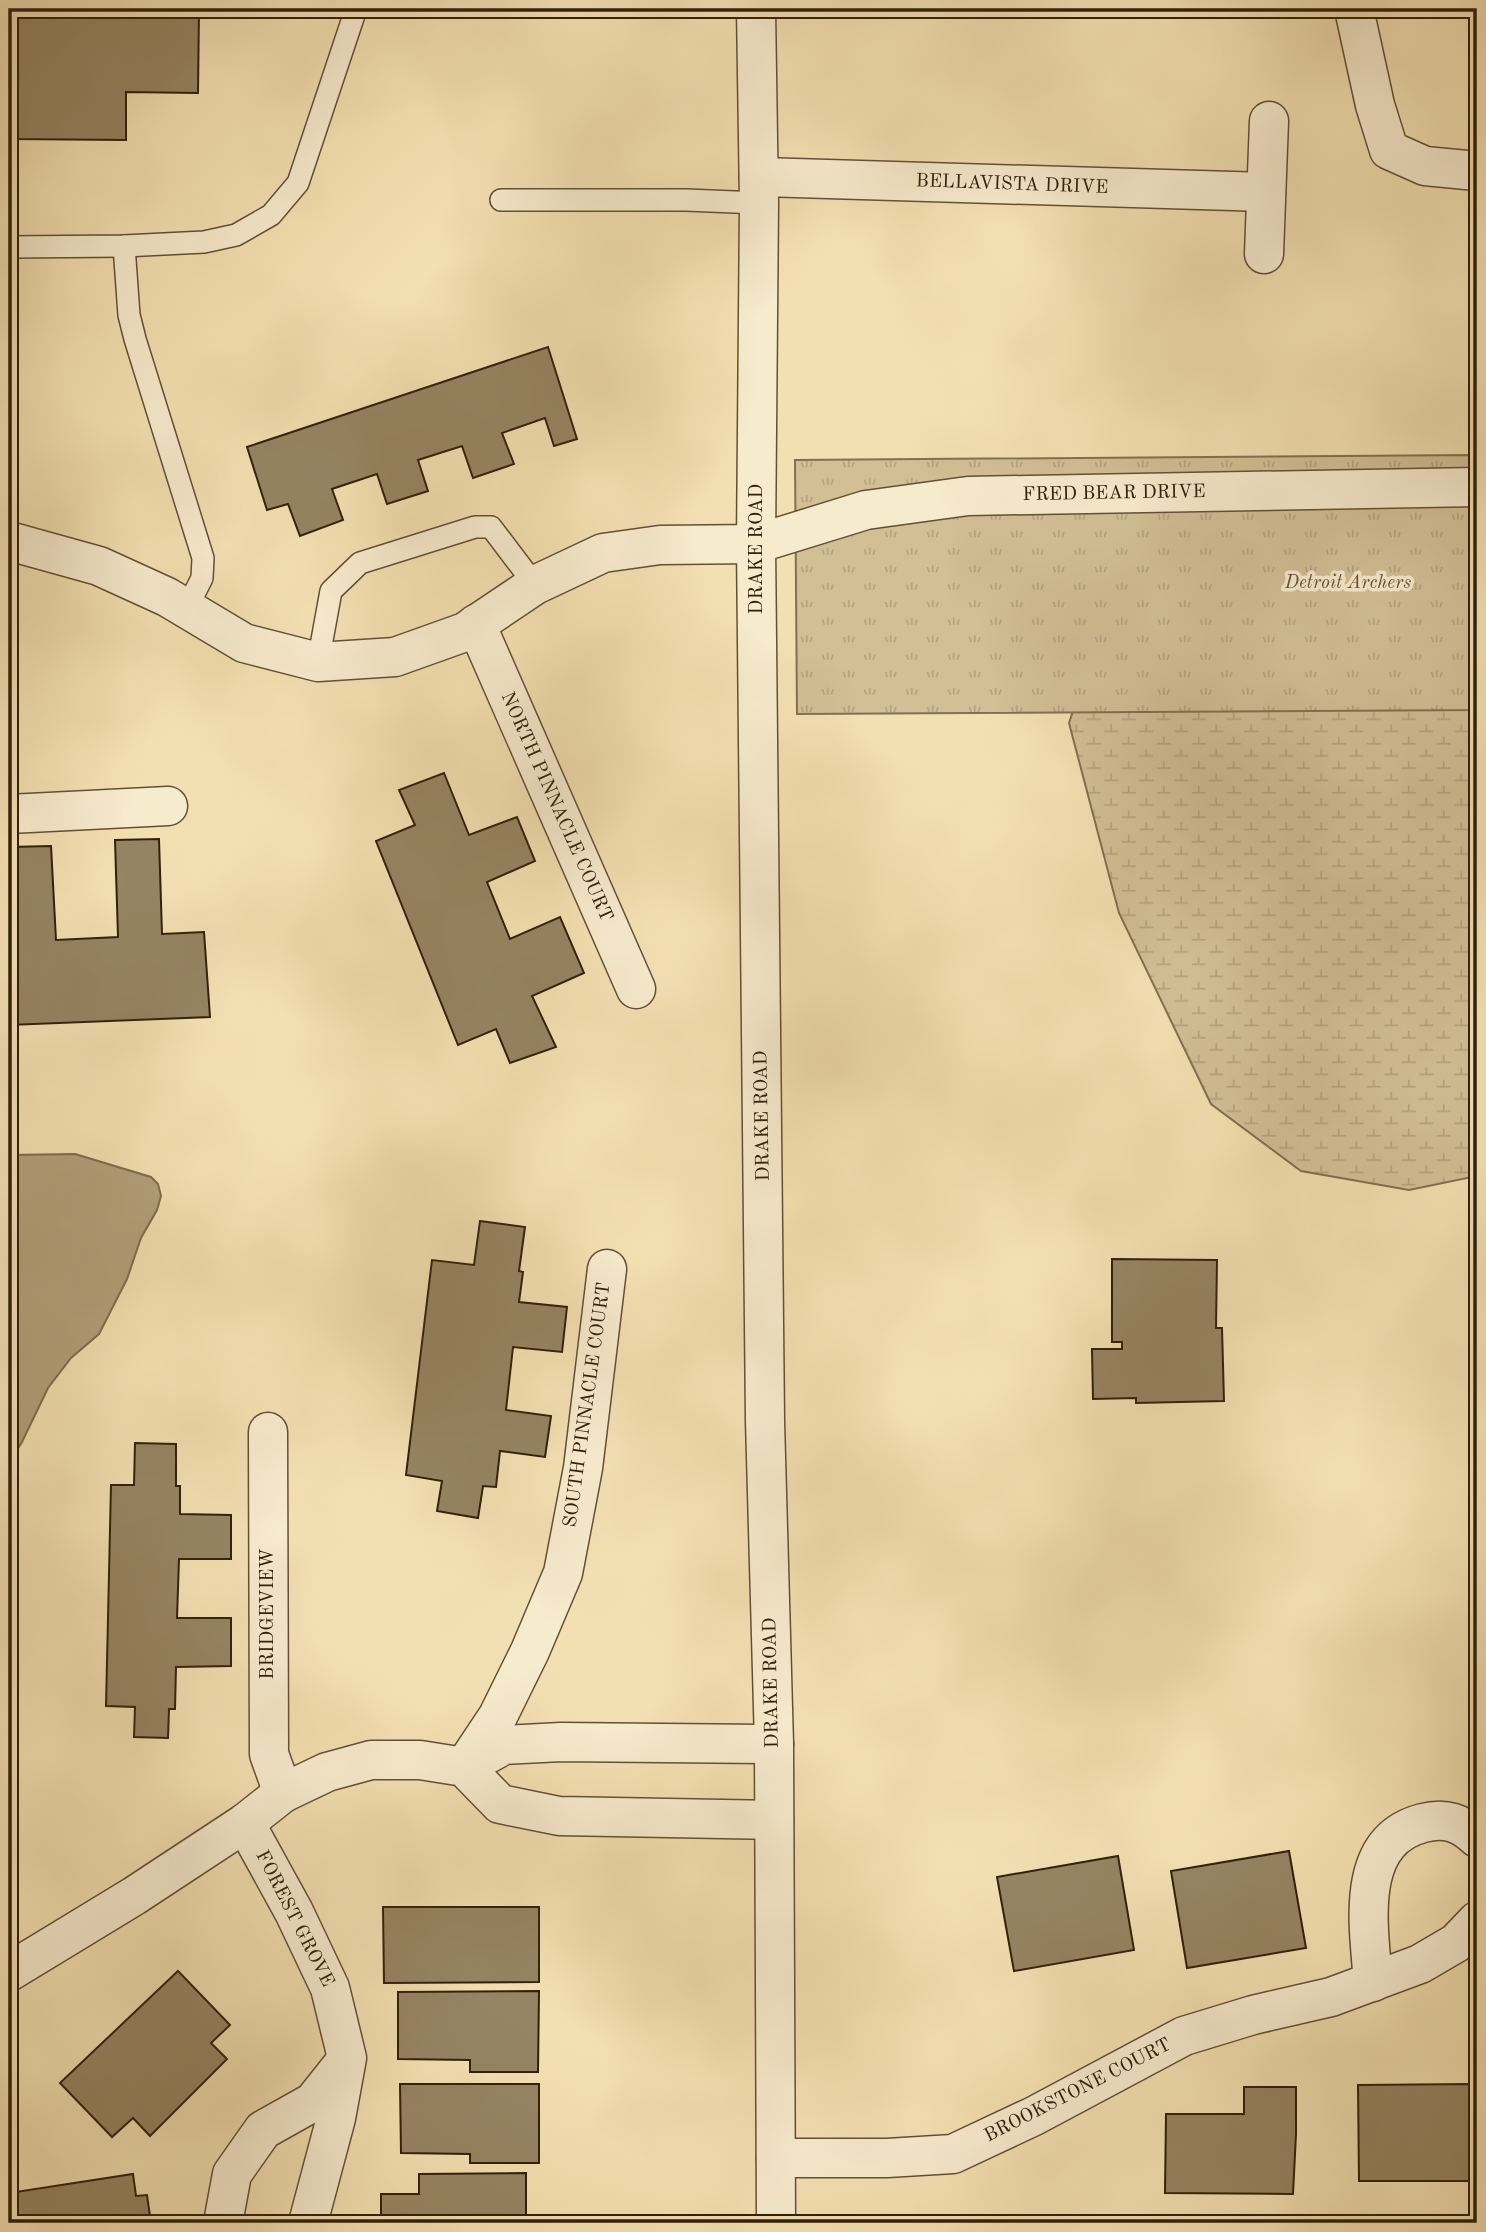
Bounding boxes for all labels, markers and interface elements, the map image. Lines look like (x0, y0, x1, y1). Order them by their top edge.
street label: BELLAVISTA DRIVE (915, 172, 1109, 198)
street label: FRED BEAR DRIVE (1022, 483, 1206, 505)
street label: DRAKE ROAD (748, 484, 767, 614)
park label: Detroit Archers (1284, 574, 1411, 593)
street label: NORTH PINNACLE COURT (497, 689, 615, 925)
street label: DRAKE ROAD (752, 1050, 774, 1182)
street label: SOUTH PINNACLE COURT (561, 1281, 615, 1529)
street label: BRIDGEVIEW (259, 1548, 278, 1680)
street label: DRAKE ROAD (761, 1617, 783, 1749)
street label: FOREST GROVE (251, 1848, 337, 1990)
street label: BROOKSTONE COURT (982, 2036, 1174, 2146)

